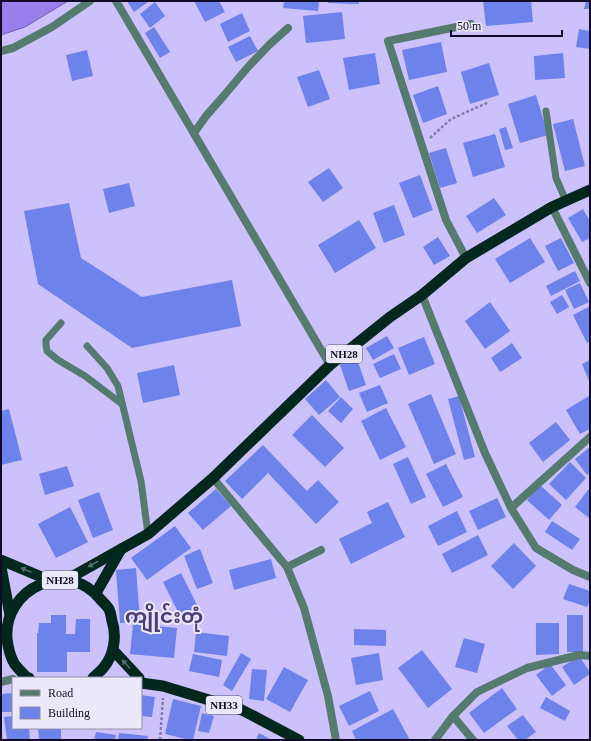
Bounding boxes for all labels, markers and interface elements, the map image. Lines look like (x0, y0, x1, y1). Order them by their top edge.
scale bar (451, 12, 562, 38)
text: 50 m (457, 19, 482, 33)
road number: NH28 (326, 345, 362, 363)
one-way arrow (88, 561, 99, 568)
one-way arrow (20, 567, 32, 573)
road number: NH28 (42, 571, 78, 589)
district label: ကျိုင်းတုံ (125, 603, 203, 633)
one-way arrow (121, 659, 131, 669)
legend (12, 677, 142, 729)
text: Road (48, 686, 73, 700)
road number: NH33 (206, 696, 242, 714)
text: Building (48, 706, 90, 720)

